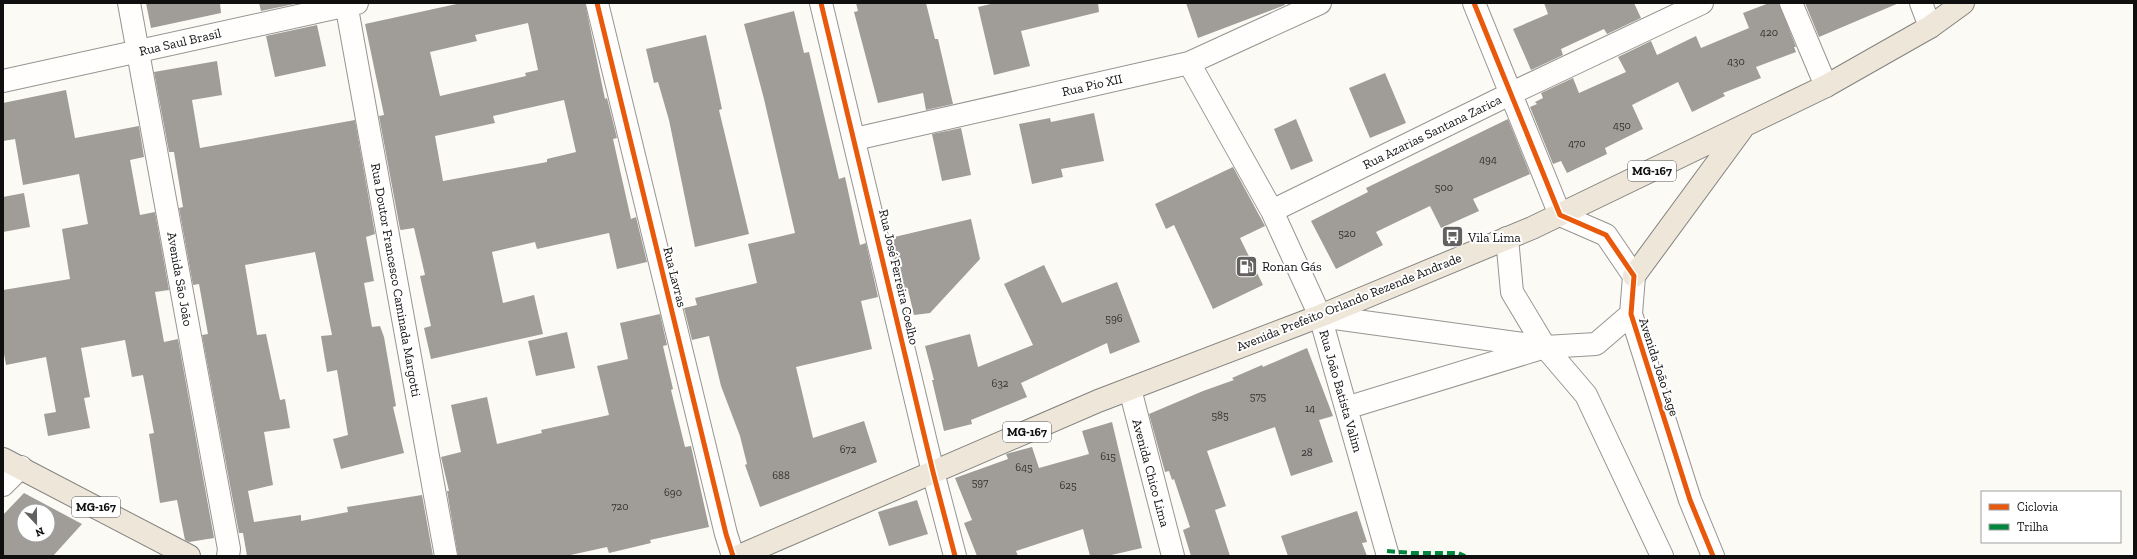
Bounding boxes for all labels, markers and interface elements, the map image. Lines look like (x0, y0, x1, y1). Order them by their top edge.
street label: Rua Saul Brasil (137, 25, 223, 59)
house number: 420 (1760, 26, 1778, 39)
house number: 430 (1727, 55, 1745, 68)
street label: Rua Pio XII (1060, 71, 1124, 99)
street label: Rua Azarias Santana Zarica (1360, 92, 1504, 172)
house number: 450 (1613, 119, 1631, 132)
house number: 470 (1568, 137, 1586, 150)
house number: 494 (1479, 153, 1497, 166)
road number: MG-167 (1628, 161, 1676, 181)
street label: Rua Doutor Francesco Caminada Margotti (368, 162, 424, 398)
house number: 500 (1435, 181, 1453, 194)
street label: Rua José Ferreira Coelho (876, 208, 922, 346)
bus stop icon: Vila Lima (1440, 224, 1466, 250)
house number: 520 (1338, 227, 1356, 240)
place label: Vila Lima (1467, 230, 1521, 245)
street label: Avenida São João (164, 231, 196, 328)
street label: Rua Lavras (660, 245, 690, 309)
street label: Avenida Prefeito Orlando Rezende Andrade (1234, 250, 1464, 354)
fuel station icon: Ronan Gás (1233, 253, 1259, 279)
place label: Ronan Gás (1262, 259, 1322, 274)
house number: 596 (1105, 312, 1123, 325)
street label: Avenida João Lage (1636, 316, 1682, 418)
street label: Rua João Batista Valim (1316, 328, 1366, 455)
house number: 632 (992, 377, 1009, 390)
house number: 575 (1250, 390, 1267, 403)
house number: 14 (1305, 402, 1315, 415)
house number: 585 (1211, 409, 1229, 422)
street label: Avenida Chico Lima (1129, 417, 1173, 529)
road number: MG-167 (1003, 422, 1051, 442)
house number: 672 (840, 443, 857, 456)
house number: 28 (1301, 446, 1313, 459)
house number: 615 (1100, 450, 1116, 463)
house number: 645 (1015, 461, 1033, 474)
house number: 688 (772, 469, 790, 482)
house number: 597 (972, 476, 988, 489)
house number: 625 (1059, 479, 1077, 492)
house number: 690 (664, 486, 682, 499)
legend (1981, 491, 2121, 543)
road number: MG-167 (72, 497, 120, 517)
house number: 720 (611, 500, 629, 513)
text: Ciclovia (2017, 500, 2058, 514)
north arrow (16, 503, 56, 543)
text: Trilha (2017, 520, 2049, 534)
text: N (33, 524, 46, 540)

